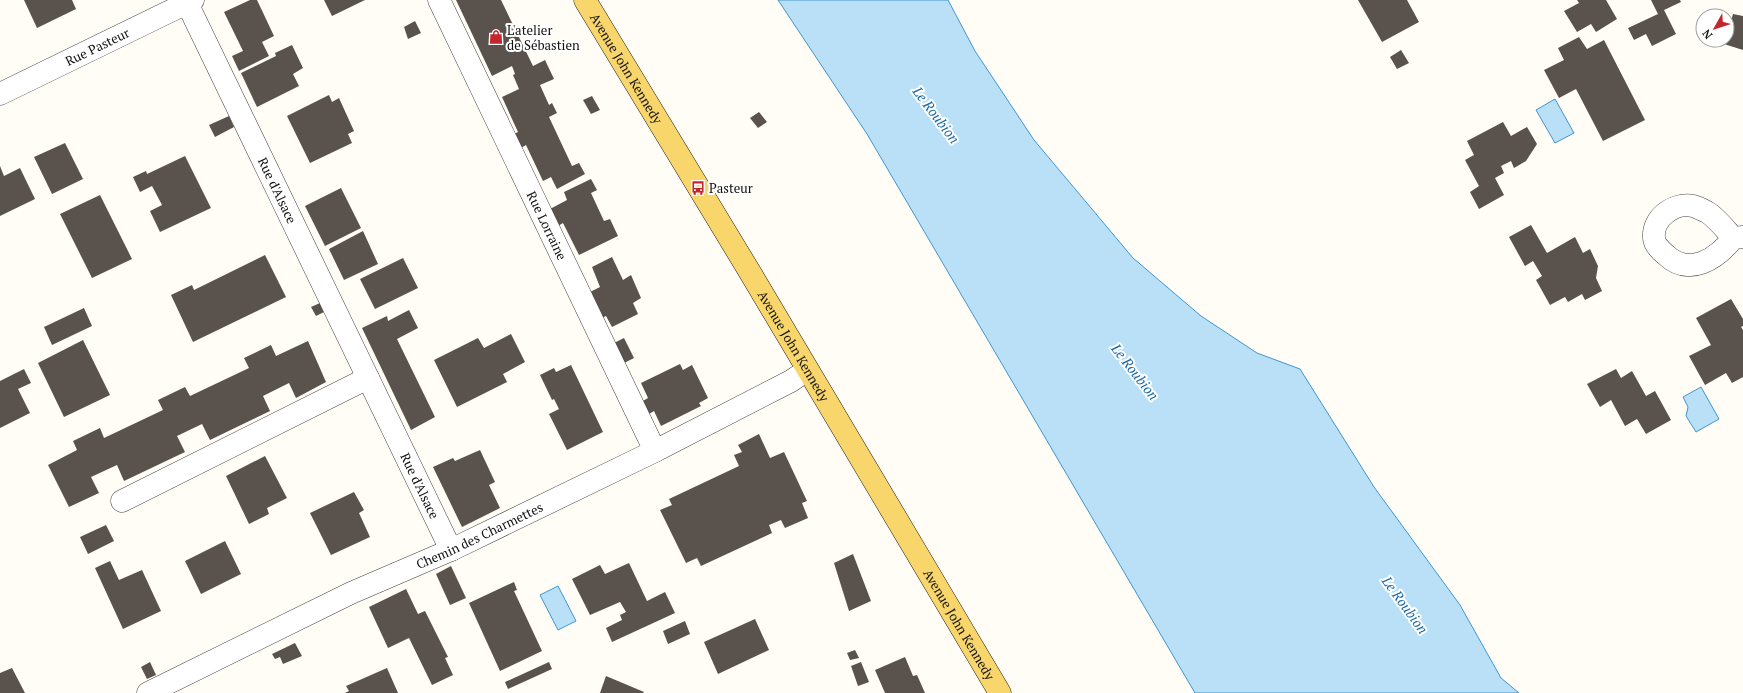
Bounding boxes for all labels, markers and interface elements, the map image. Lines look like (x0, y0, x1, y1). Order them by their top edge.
north arrow (1695, 8, 1735, 48)
street label: Avenue John Kennedy (586, 10, 667, 127)
place label: L'atelier de Sébastien (507, 21, 580, 54)
street label: Rue Pasteur (62, 23, 132, 70)
text: N (1699, 26, 1715, 42)
shop icon: L'atelier de Sébastien (488, 29, 504, 45)
water label: Le Roubion (908, 82, 964, 147)
street label: Rue d'Alsace (254, 154, 301, 226)
place label: Pasteur (709, 179, 753, 197)
bus stop icon: Pasteur (690, 180, 706, 196)
street label: Rue Lorraine (523, 188, 571, 263)
street label: Avenue John Kennedy (754, 287, 834, 405)
water label: Le Roubion (1107, 339, 1163, 404)
street label: Rue d'Alsace (396, 450, 444, 522)
street label: Chemin des Charmettes (413, 498, 546, 573)
street label: Avenue John Kennedy (919, 566, 999, 684)
water label: Le Roubion (1378, 571, 1433, 637)

